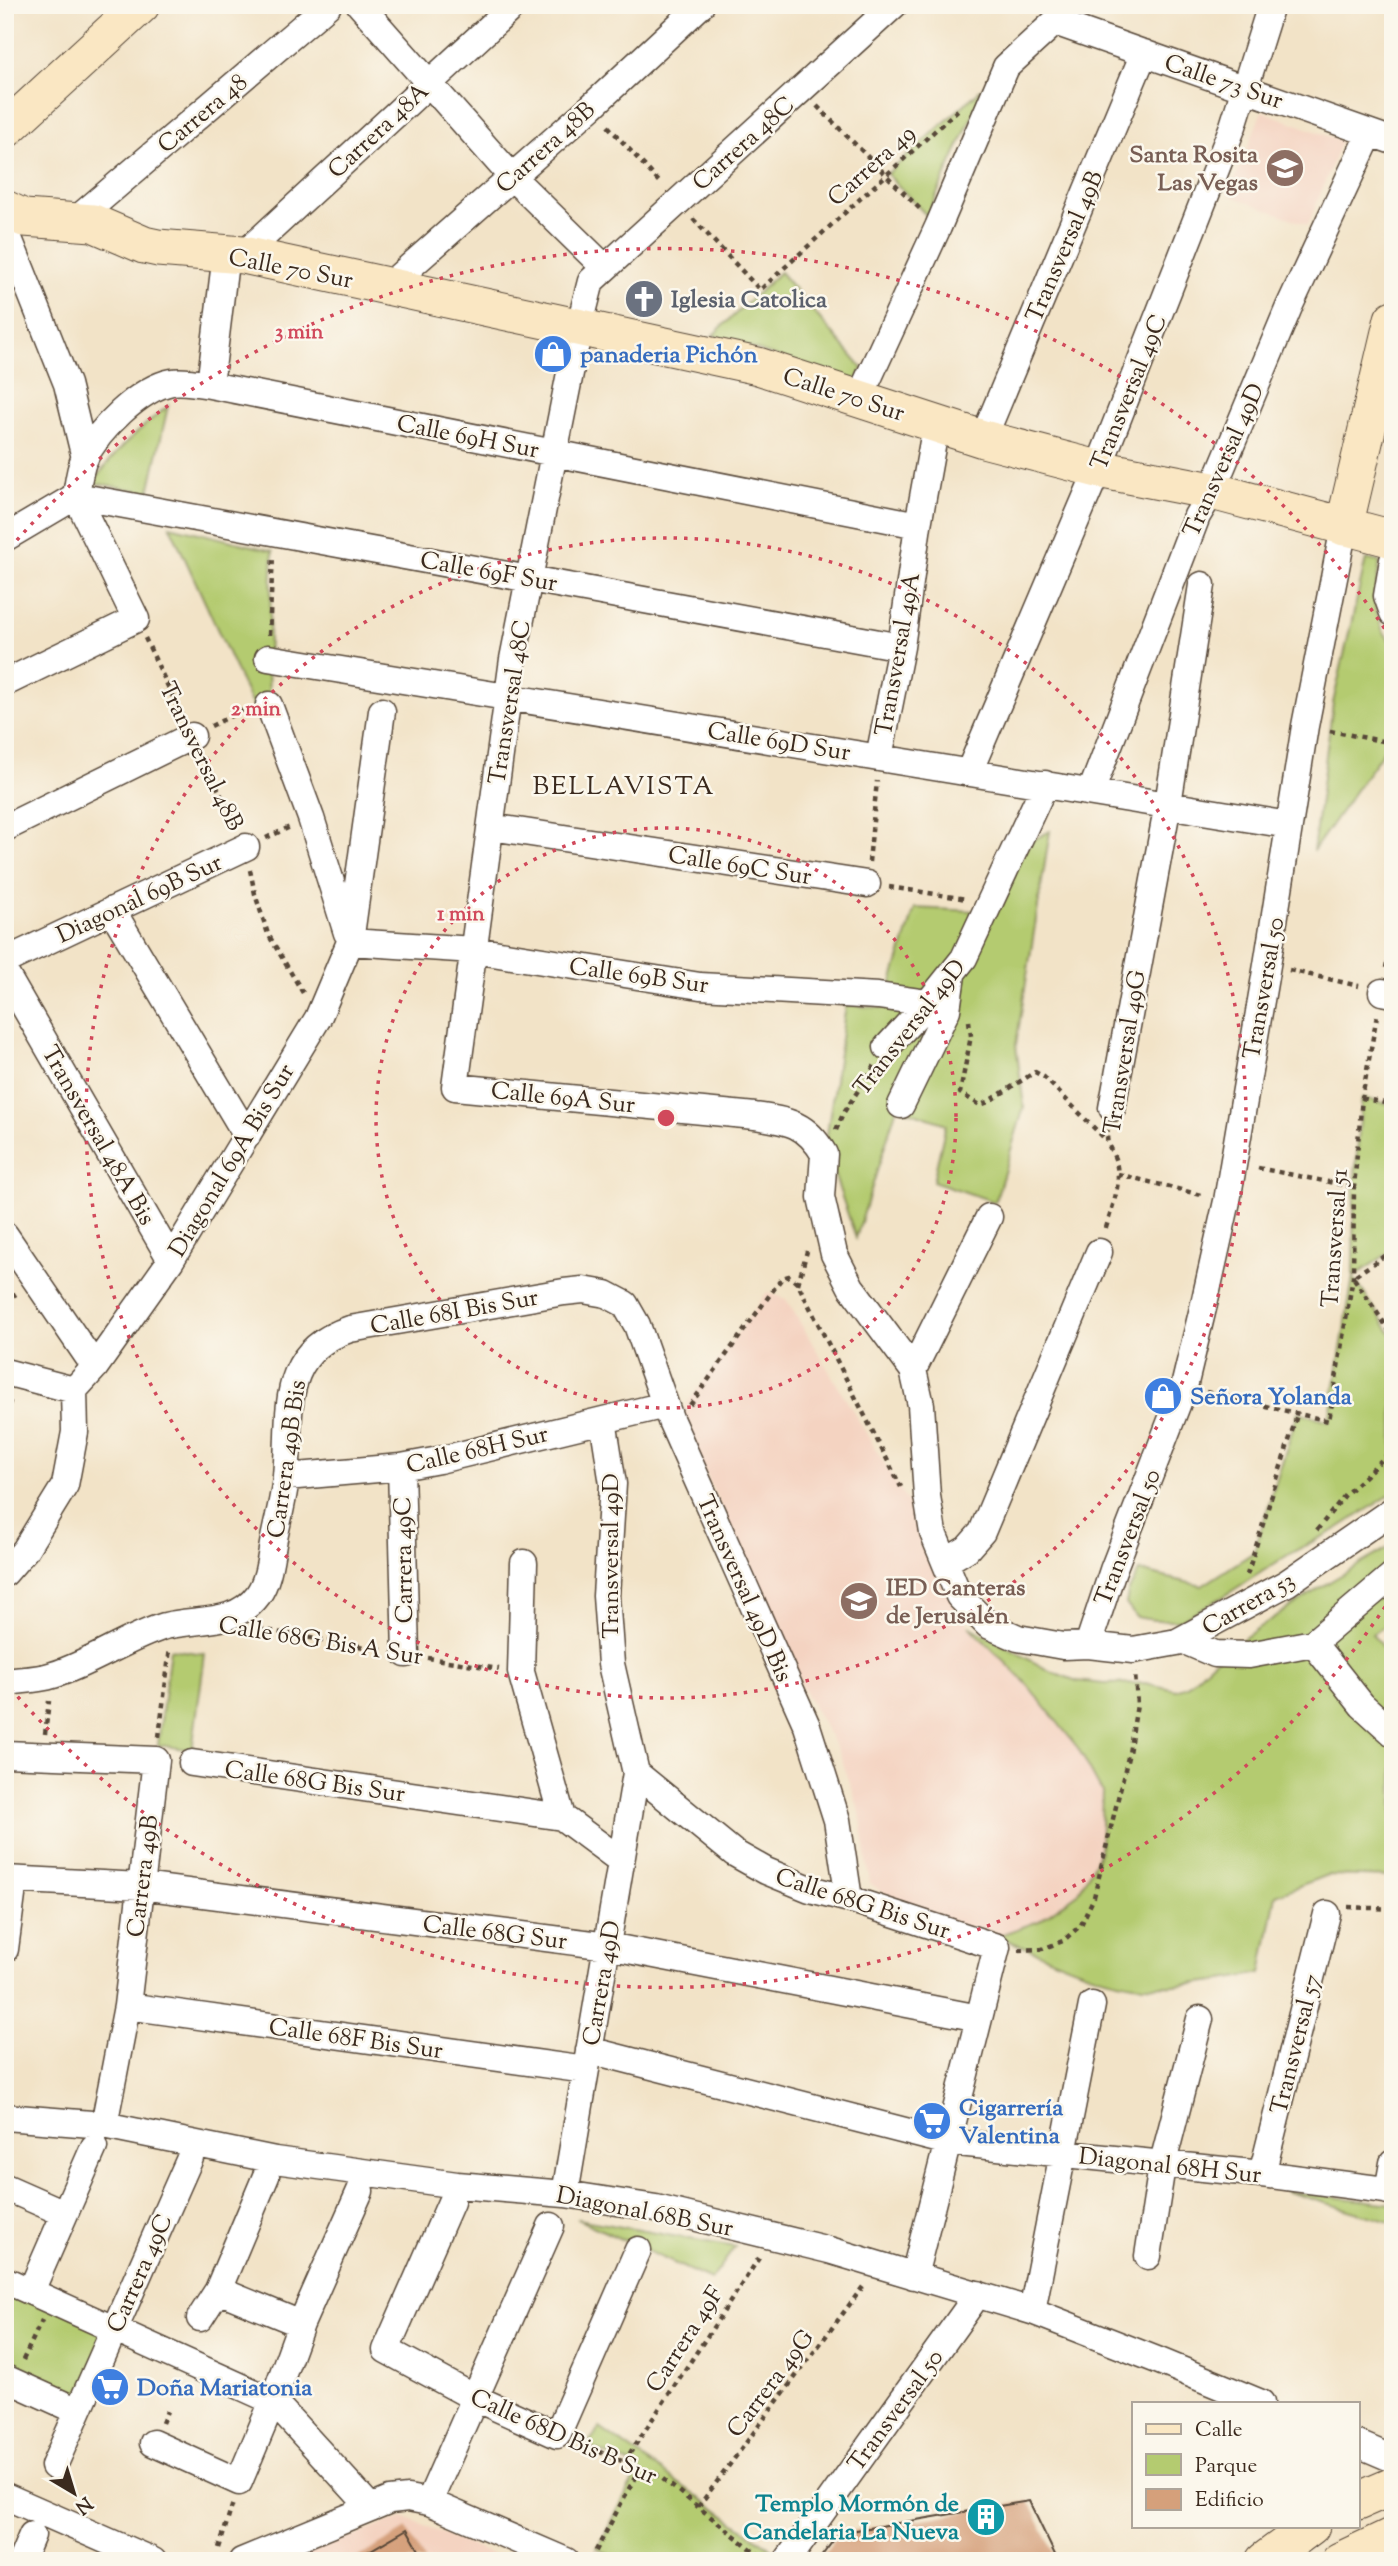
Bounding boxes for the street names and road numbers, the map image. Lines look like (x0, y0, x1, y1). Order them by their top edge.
street label: Calle 73 Sur (1159, 47, 1287, 119)
street label: Carrera 48 (151, 67, 256, 162)
street label: Carrera 48A (321, 75, 438, 187)
street label: Carrera 48C (686, 89, 803, 200)
street label: Carrera 48B (489, 95, 604, 202)
street label: Carrera 49 (821, 118, 924, 215)
street label: Transversal 49B (1019, 166, 1113, 328)
street label: Calle 70 Sur (226, 241, 356, 299)
street label: Transversal 49C (1083, 310, 1177, 476)
street label: Calle 70 Sur (778, 360, 909, 432)
street label: Transversal 49D (1176, 378, 1274, 543)
street label: Calle 69H Sur (394, 408, 542, 468)
street label: Calle 69F Sur (417, 544, 560, 602)
street label: Transversal 49A (868, 569, 930, 739)
street label: Transversal 48C (481, 618, 541, 787)
street label: Transversal 48B (149, 677, 251, 837)
street label: Calle 69D Sur (705, 715, 853, 771)
street label: Calle 69C Sur (666, 839, 814, 895)
street label: Diagonal 69B Sur (51, 847, 228, 953)
street label: Transversal 50 (1236, 915, 1294, 1062)
street label: Calle 69B Sur (567, 950, 711, 1004)
street label: Transversal 49D (846, 953, 975, 1104)
street label: Transversal 49G (1096, 968, 1156, 1137)
street label: Transversal 48A Bis (32, 1040, 163, 1232)
street label: Diagonal 69A Bis Sur (161, 1058, 304, 1264)
street label: Calle 69A Sur (489, 1075, 637, 1123)
street label: Transversal 51 (1314, 1168, 1358, 1309)
street label: Calle 68I Bis Sur (368, 1281, 541, 1344)
street label: Carrera 49B Bis (260, 1378, 316, 1540)
street label: Calle 68H Sur (403, 1418, 552, 1484)
street label: Transversal 50 (1087, 1465, 1170, 1611)
street label: Transversal 49D (595, 1473, 629, 1639)
street label: Transversal 49D Bis (687, 1490, 800, 1688)
street label: Carrera 49C (387, 1496, 423, 1624)
street label: Carrera 53 (1196, 1565, 1302, 1645)
street label: Calle 68G Bis A Sur (216, 1609, 425, 1675)
street label: Calle 68G Bis Sur (222, 1753, 407, 1812)
street label: Carrera 49B (120, 1813, 168, 1939)
street label: Calle 68G Bis Sur (771, 1861, 954, 1949)
street label: Calle 68G Sur (421, 1908, 569, 1960)
street label: Carrera 49D (575, 1918, 631, 2049)
street label: Transversal 57 (1263, 1971, 1331, 2118)
street label: Calle 68F Bis Sur (266, 2011, 445, 2069)
street label: Diagonal 68H Sur (1077, 2140, 1263, 2193)
street label: Diagonal 68B Sur (553, 2179, 736, 2247)
street label: Carrera 49C (99, 2209, 182, 2339)
street label: Carrera 49F (638, 2280, 733, 2400)
street label: Carrera 49G (720, 2323, 823, 2445)
street label: Transversal 50 (841, 2343, 953, 2479)
street label: Calle 68D Bis B Sur (464, 2381, 662, 2494)

